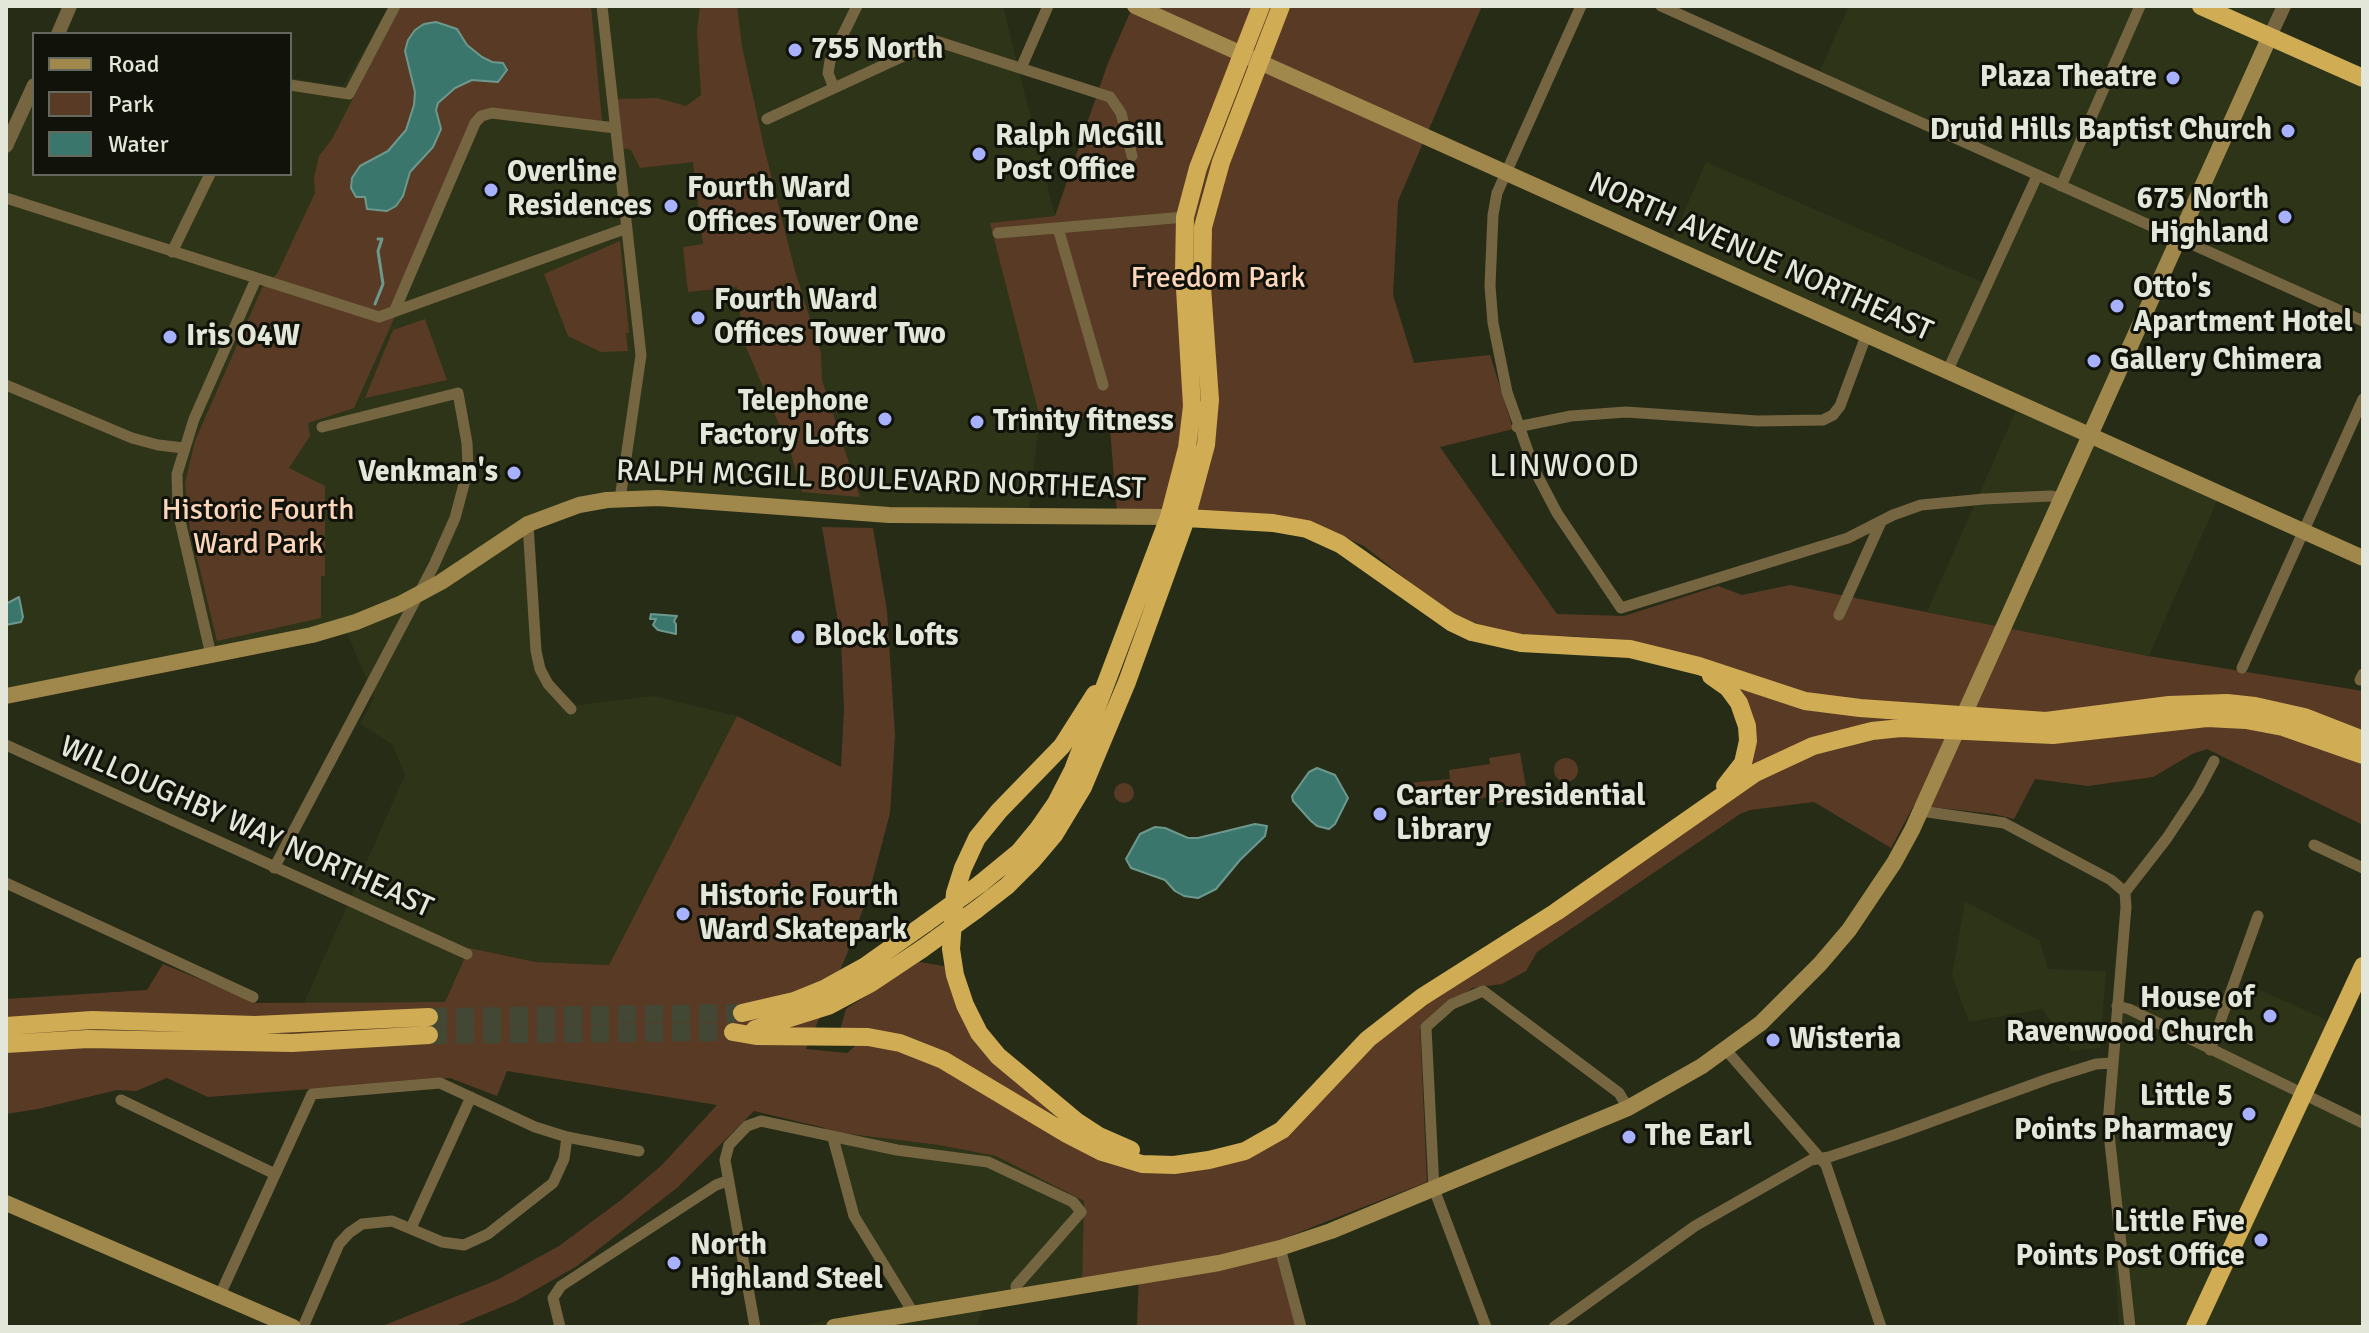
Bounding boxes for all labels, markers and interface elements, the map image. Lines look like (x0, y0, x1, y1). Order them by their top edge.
legend (32, 32, 292, 176)
place label: 755 North (811, 32, 943, 68)
marker: 755 North (786, 41, 804, 59)
text: Road (108, 49, 159, 79)
place label: Plaza Theatre (1980, 60, 2157, 96)
marker: Plaza Theatre (2164, 69, 2182, 87)
text: Park (108, 89, 154, 119)
place label: Druid Hills Baptist Church (1930, 113, 2272, 149)
place label: Ralph McGill Post Office (995, 119, 1163, 190)
marker: Druid Hills Baptist Church (2279, 122, 2297, 140)
text: Water (108, 129, 168, 159)
marker: Ralph McGill Post Office (970, 145, 988, 163)
place label: Overline Residences (507, 155, 652, 226)
street label: NORTH AVENUE NORTHEAST (1582, 166, 1938, 350)
place label: Fourth Ward Offices Tower One (687, 171, 919, 242)
marker: Overline Residences (482, 181, 500, 199)
place label: 675 North Highland (2137, 182, 2269, 252)
marker: Fourth Ward Offices Tower One (662, 197, 680, 215)
marker: 675 North Highland (2276, 208, 2294, 226)
park label: Freedom Park (1130, 261, 1306, 297)
place label: Otto's Apartment Hotel (2133, 271, 2353, 342)
place label: Fourth Ward Offices Tower Two (714, 283, 946, 354)
marker: Otto's Apartment Hotel (2108, 297, 2126, 315)
marker: Fourth Ward Offices Tower Two (689, 309, 707, 327)
place label: Iris O4W (186, 319, 300, 355)
marker: Iris O4W (161, 328, 179, 346)
place label: Gallery Chimera (2110, 343, 2322, 379)
marker: Gallery Chimera (2085, 352, 2103, 370)
place label: Telephone Factory Lofts (699, 384, 869, 454)
place label: Trinity fitness (993, 404, 1174, 440)
marker: Telephone Factory Lofts (876, 410, 894, 428)
marker: Trinity fitness (968, 413, 986, 431)
district label: LINWOOD (1489, 449, 1641, 487)
street label: RALPH MCGILL BOULEVARD NORTHEAST (616, 454, 1146, 508)
place label: Venkman's (358, 455, 498, 491)
marker: Venkman's (505, 464, 523, 482)
park label: Historic Fourth Ward Park (161, 493, 355, 564)
place label: Block Lofts (814, 619, 959, 655)
marker: Block Lofts (789, 628, 807, 646)
street label: WILLOUGHBY WAY NORTHEAST (54, 729, 438, 927)
place label: Carter Presidential Library (1396, 779, 1646, 850)
marker: Carter Presidential Library (1371, 805, 1389, 823)
place label: Historic Fourth Ward Skatepark (699, 879, 907, 950)
marker: Historic Fourth Ward Skatepark (674, 905, 692, 923)
place label: House of Ravenwood Church (2006, 981, 2254, 1052)
marker: House of Ravenwood Church (2261, 1007, 2279, 1025)
place label: Wisteria (1789, 1022, 1901, 1058)
marker: Wisteria (1764, 1031, 1782, 1049)
place label: Little 5 Points Pharmacy (2014, 1079, 2233, 1150)
marker: Little 5 Points Pharmacy (2240, 1105, 2258, 1123)
place label: The Earl (1645, 1119, 1752, 1155)
marker: The Earl (1620, 1128, 1638, 1146)
place label: Little Five Points Post Office (2016, 1205, 2245, 1276)
place label: North Highland Steel (690, 1228, 883, 1298)
marker: Little Five Points Post Office (2252, 1231, 2270, 1249)
marker: North Highland Steel (665, 1254, 683, 1272)

